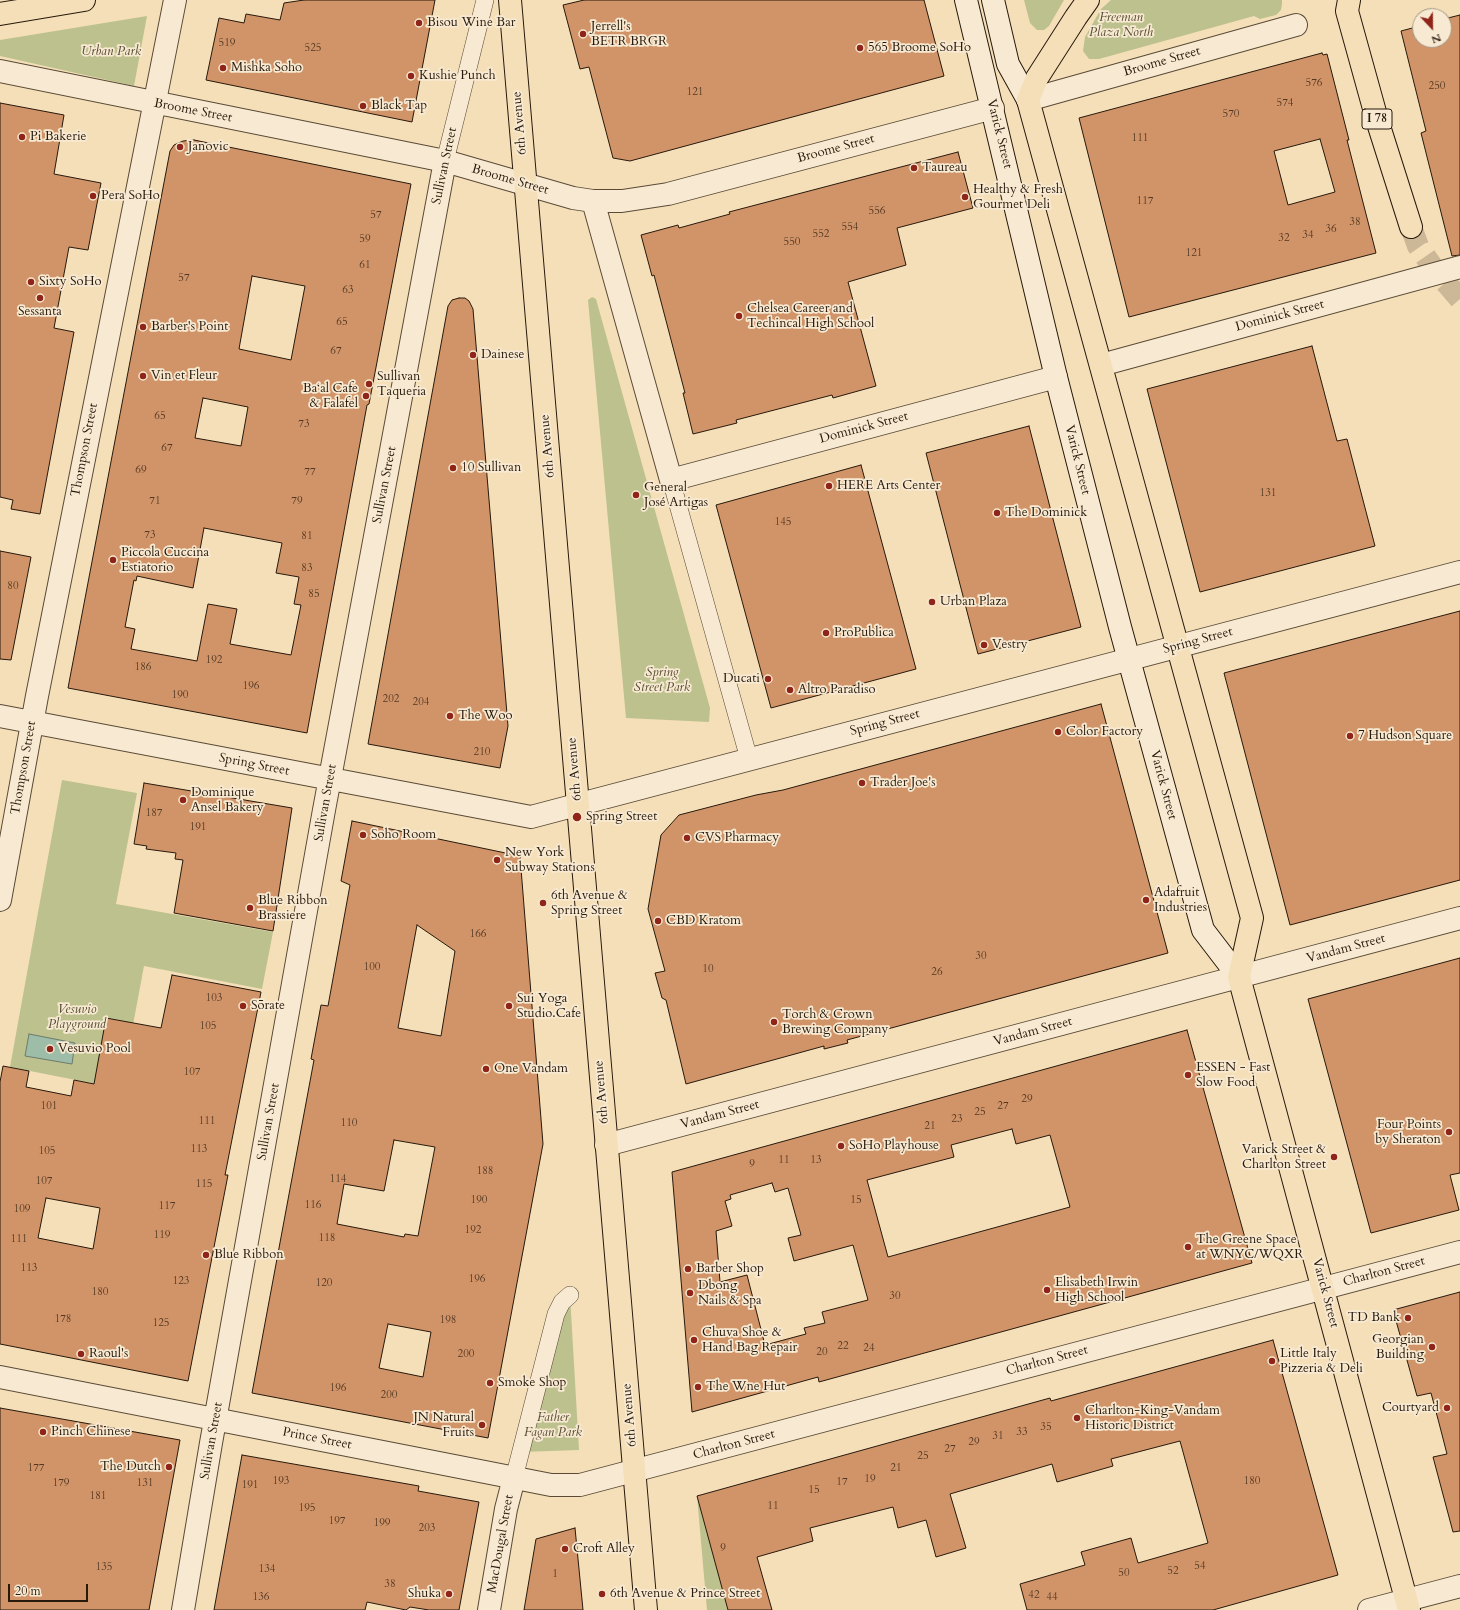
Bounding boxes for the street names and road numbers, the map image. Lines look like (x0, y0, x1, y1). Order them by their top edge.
street label: Broome Street (1122, 44, 1202, 80)
street label: 6th Avenue (509, 91, 531, 155)
street label: Broome Street (153, 96, 233, 126)
street label: Varick Street (983, 98, 1015, 170)
road number: I 78 (1362, 109, 1392, 129)
street label: Sullivan Street (429, 126, 461, 206)
street label: Broome Street (796, 131, 876, 167)
street label: Broome Street (470, 162, 550, 198)
street label: Dominick Street (1234, 297, 1326, 335)
street label: Thompson Street (68, 402, 102, 498)
street label: Dominick Street (818, 409, 910, 447)
street label: 6th Avenue (537, 414, 559, 478)
street label: Varick Street (1061, 424, 1093, 496)
street label: Sullivan Street (370, 445, 400, 525)
street label: Spring Street (1162, 624, 1234, 658)
street label: Spring Street (849, 706, 921, 740)
street label: Thompson Street (8, 720, 40, 816)
street label: 6th Avenue (564, 737, 586, 801)
street label: Varick Street (1146, 749, 1180, 821)
street label: Spring Street (218, 751, 290, 779)
street label: Sullivan Street (312, 763, 340, 843)
street label: Vandam Street (1305, 931, 1387, 967)
street label: Vandam Street (992, 1014, 1074, 1050)
street label: 6th Avenue (591, 1060, 613, 1124)
street label: Sullivan Street (255, 1082, 283, 1162)
street label: Vandam Street (679, 1097, 761, 1133)
street label: Charlton Street (1341, 1254, 1427, 1290)
street label: Varick Street (1308, 1257, 1342, 1329)
street label: Charlton Street (1004, 1343, 1090, 1379)
street label: 6th Avenue (619, 1383, 641, 1447)
street label: Sullivan Street (198, 1401, 226, 1481)
street label: Prince Street (281, 1425, 353, 1453)
street label: Charlton Street (691, 1427, 777, 1463)
street label: MacDougal Street (485, 1494, 517, 1594)

